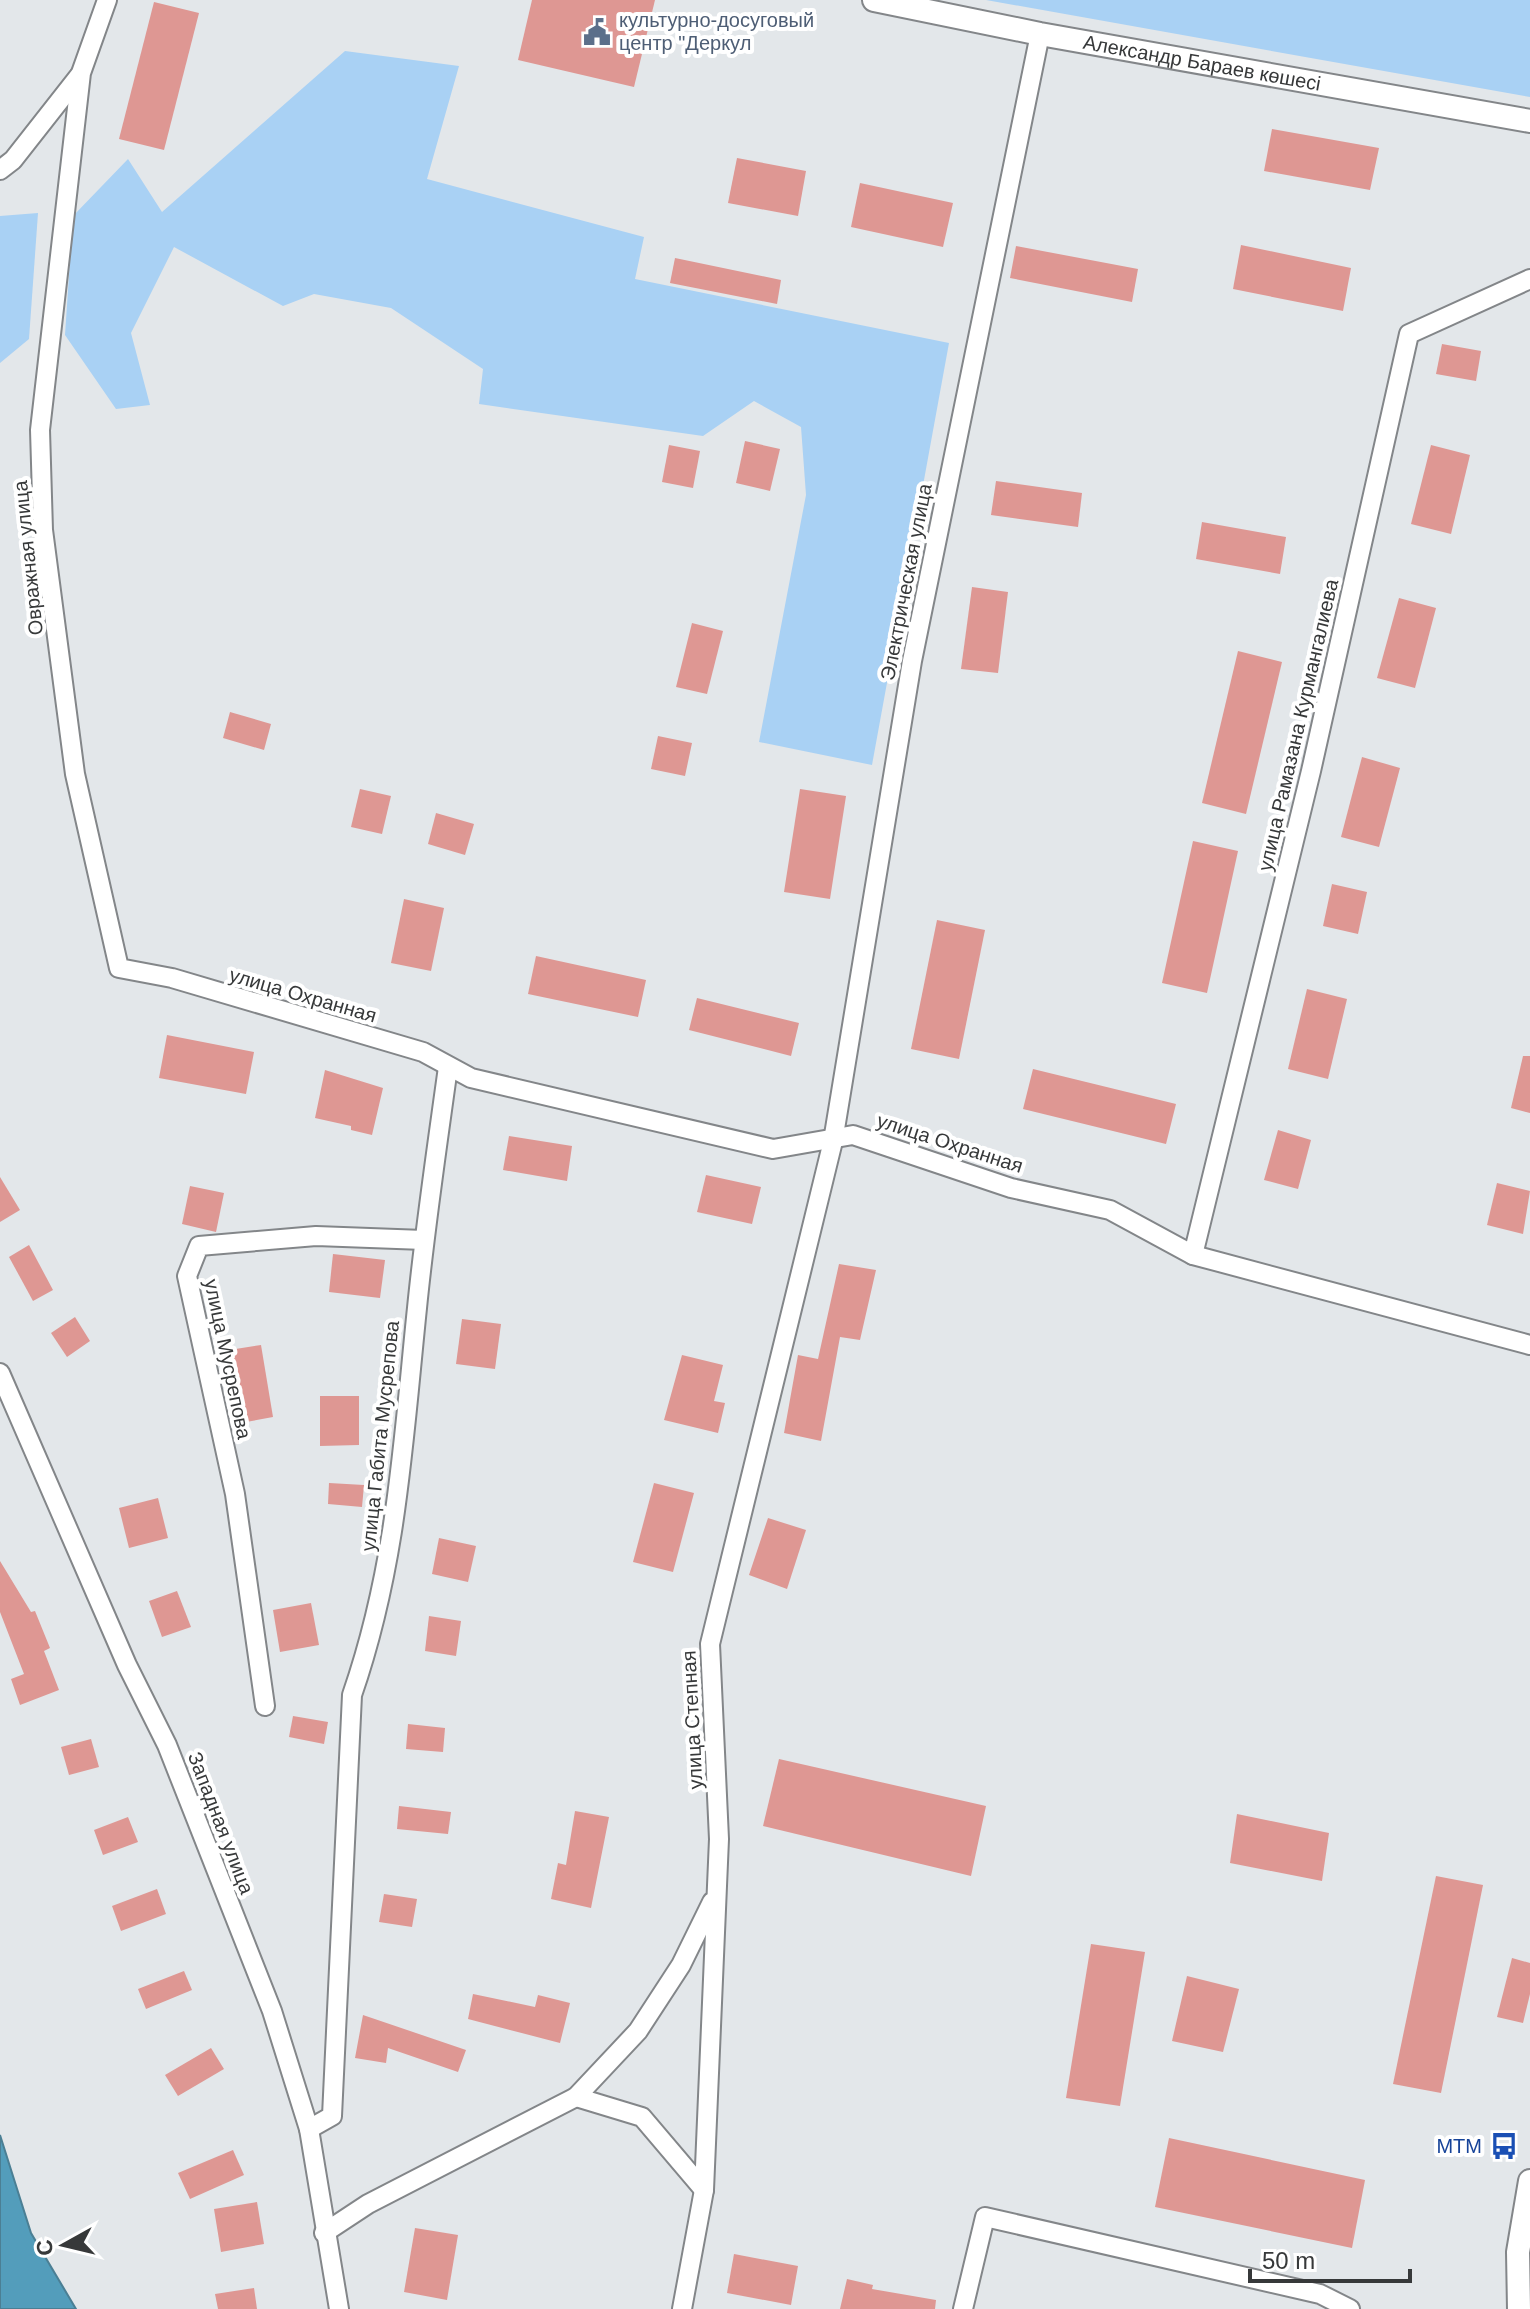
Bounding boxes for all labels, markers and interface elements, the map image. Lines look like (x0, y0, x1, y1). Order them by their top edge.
place label: культурно-досуговый центр "Деркул (619, 9, 814, 54)
public building icon: культурно-досуговый центр "Деркул (582, 17, 612, 47)
street label: Александр Бараев көшесі (1081, 31, 1323, 95)
street label: Овражная улица (9, 479, 47, 636)
street label: Электрическая улица (876, 481, 936, 682)
street label: улица Рамазана Курмангалиева (1254, 576, 1343, 873)
street label: улица Охранная (227, 963, 379, 1027)
street label: улица Охранная (874, 1109, 1026, 1177)
street label: улица Мусрепова (200, 1277, 256, 1442)
street label: улица Габита Мусрепова (357, 1319, 403, 1553)
street label: улица Степная (677, 1650, 707, 1790)
street label: Западная улица (184, 1749, 259, 1898)
bus stop icon: МТМ (1489, 2131, 1519, 2161)
place label: МТМ (1436, 2135, 1482, 2157)
north arrow (24, 2205, 104, 2285)
scale bar (1250, 2233, 1410, 2283)
text: С (31, 2238, 58, 2257)
text: 50 m (1262, 2247, 1315, 2274)

